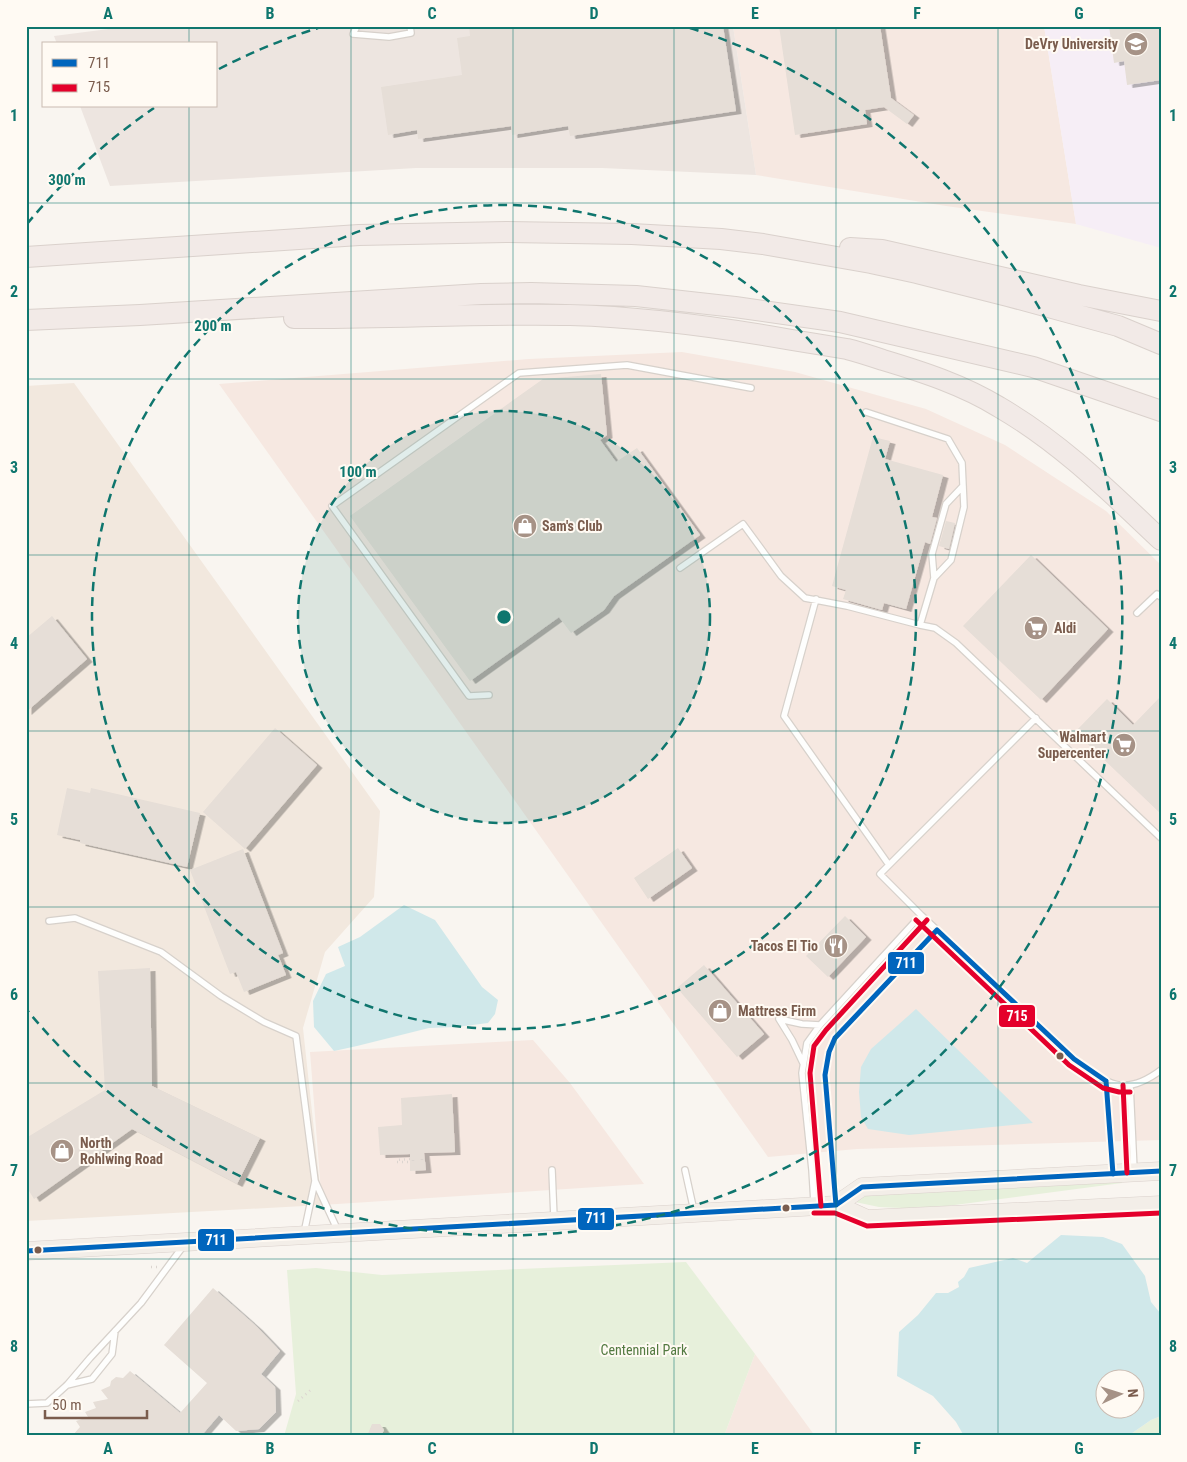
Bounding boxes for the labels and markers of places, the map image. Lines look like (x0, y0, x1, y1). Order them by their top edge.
school or university icon: DeVry University (1123, 31, 1149, 57)
place label: DeVry University (1025, 36, 1119, 52)
shop icon: Sam's Club (512, 513, 538, 539)
place label: Sam's Club (542, 518, 603, 534)
centre of rings (495, 608, 513, 626)
supermarket icon: Aldi (1023, 615, 1049, 641)
place label: Aldi (1054, 620, 1076, 636)
place label: Walmart Supercenter (1038, 729, 1106, 761)
supermarket icon: Walmart Supercenter (1111, 732, 1137, 758)
restaurant icon: Tacos El Tio (823, 933, 849, 959)
place label: Tacos El Tio (751, 938, 818, 954)
shop icon: Mattress Firm (707, 998, 733, 1024)
place label: Mattress Firm (738, 1003, 816, 1019)
unlabelled marker (1055, 1051, 1065, 1061)
place label: North Rohlwing Road (80, 1135, 163, 1167)
shop icon: North Rohlwing Road (49, 1138, 75, 1164)
unlabelled marker (781, 1203, 791, 1213)
unlabelled marker (33, 1245, 43, 1255)

